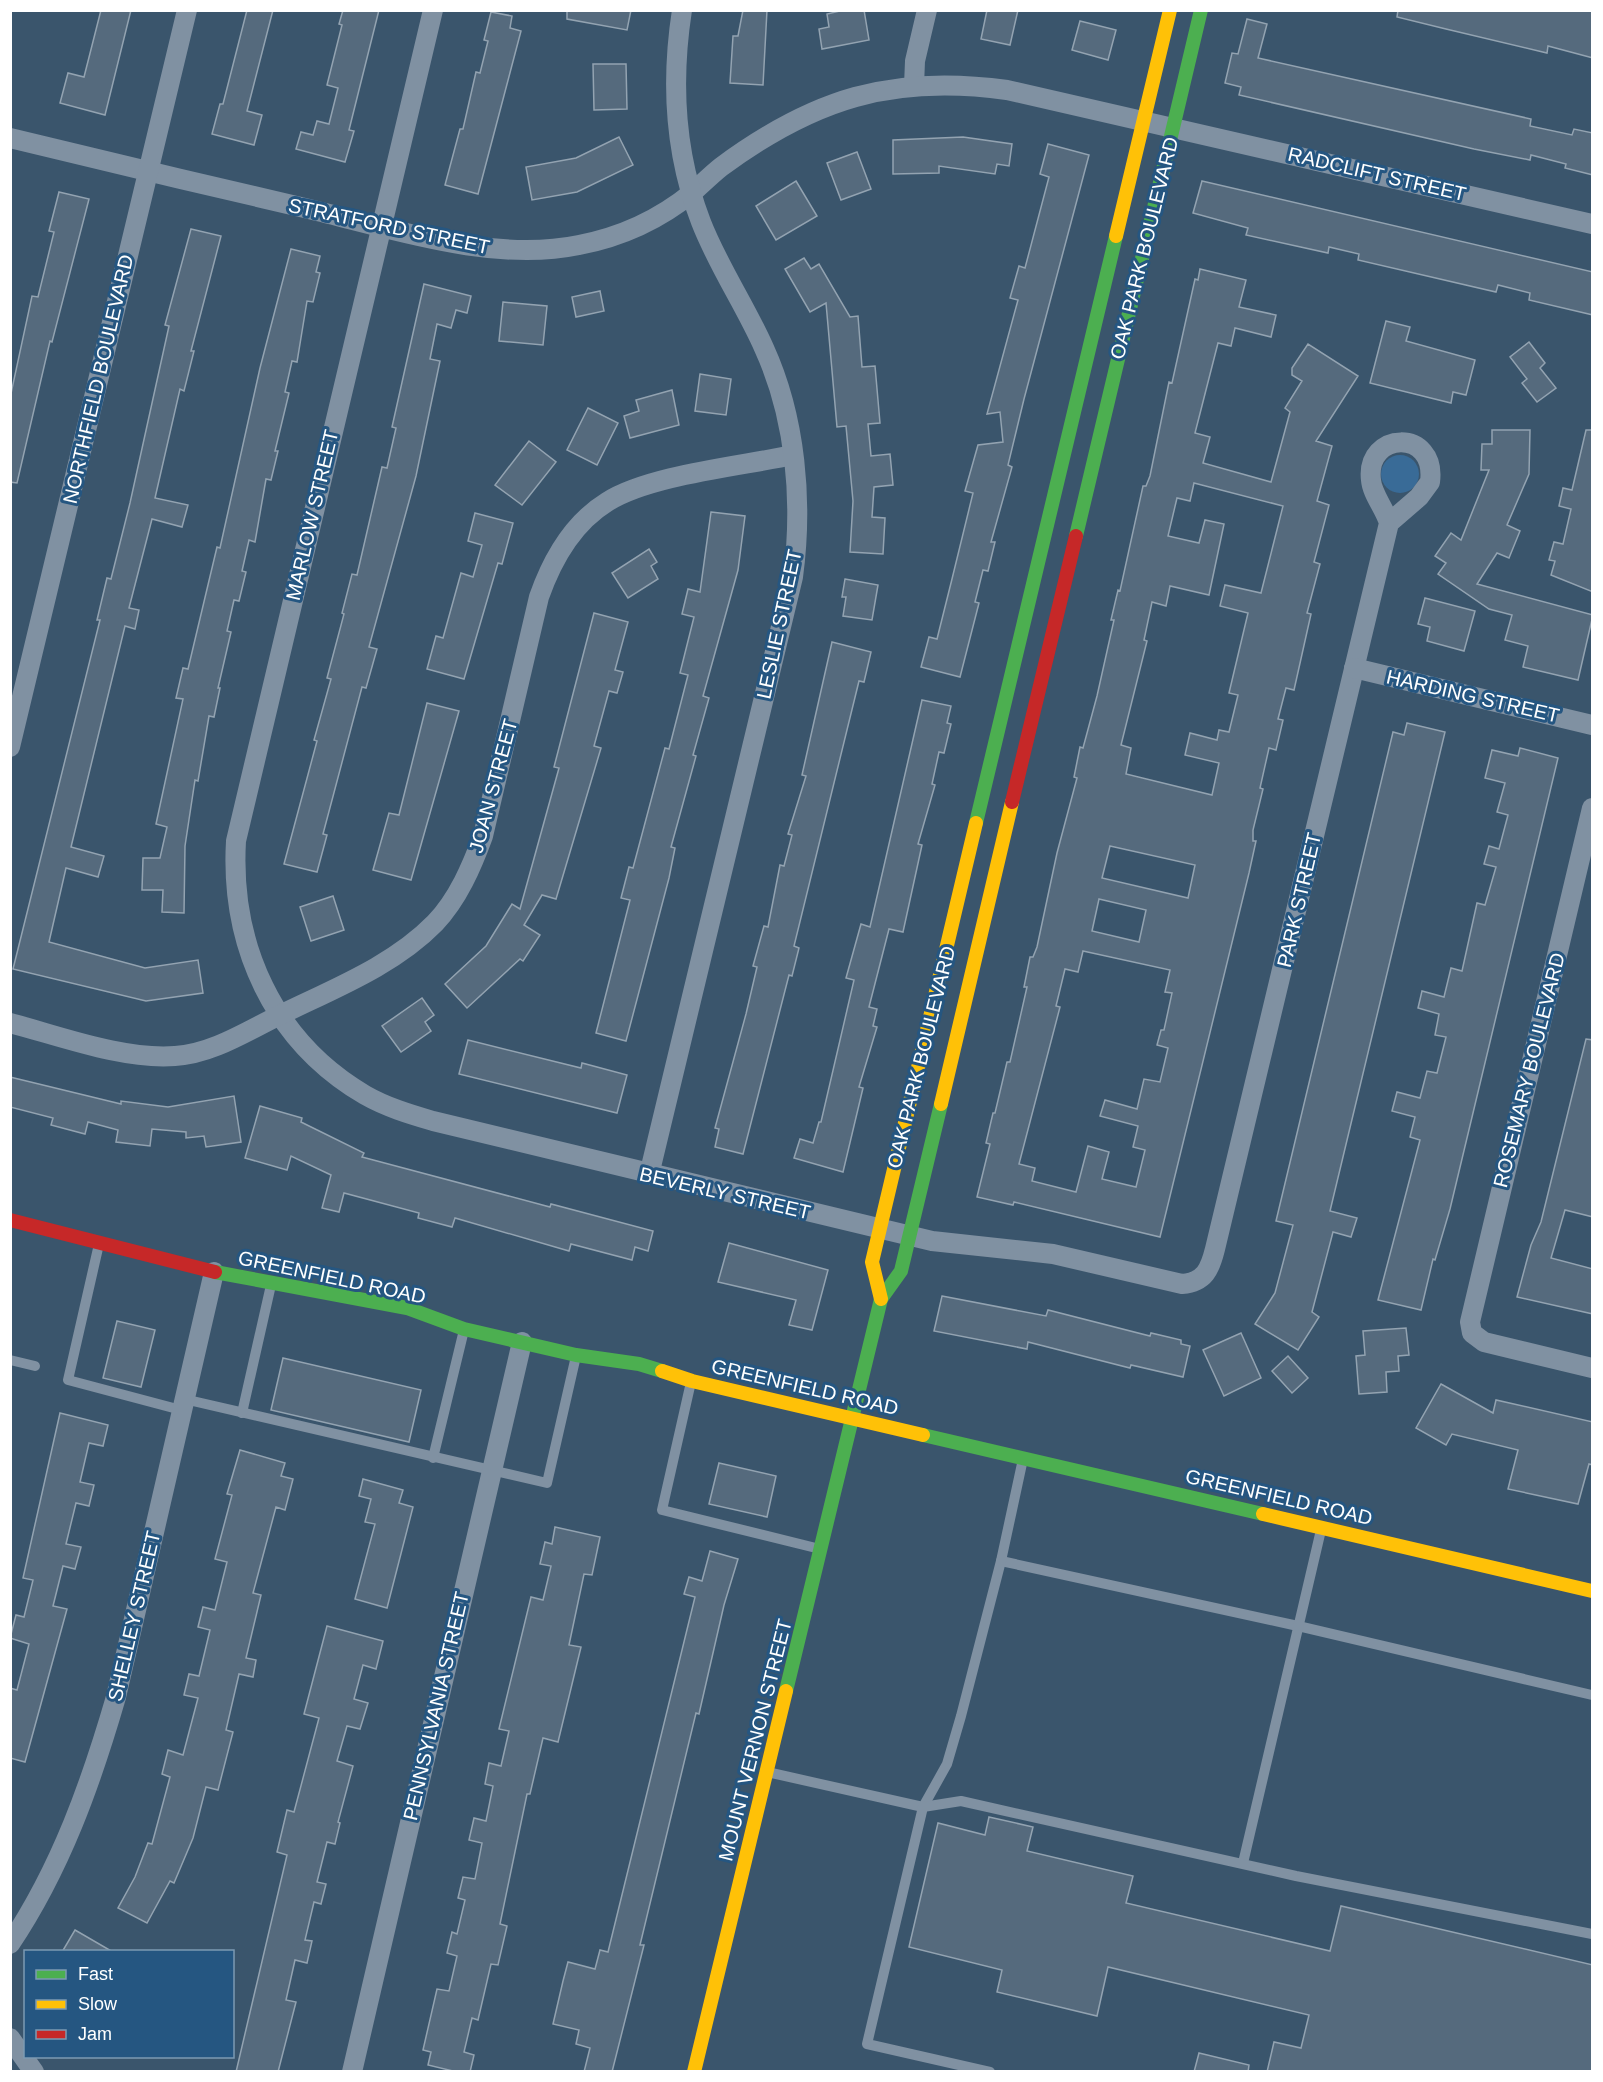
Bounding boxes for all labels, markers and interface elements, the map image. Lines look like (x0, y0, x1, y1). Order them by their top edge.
street label: OAK PARK BOULEVARD (1106, 135, 1182, 361)
street label: RADCLIFT STREET (1286, 143, 1468, 205)
street label: STRATFORD STREET (286, 194, 492, 258)
street label: NORTHFIELD BOULEVARD (59, 252, 137, 506)
street label: MARLOW STREET (282, 428, 342, 602)
street label: LESLIE STREET (752, 547, 806, 701)
street label: HARDING STREET (1384, 665, 1562, 727)
street label: JOAN STREET (465, 717, 521, 855)
street label: PARK STREET (1273, 831, 1325, 969)
street label: OAK PARK BOULEVARD (883, 944, 959, 1170)
street label: ROSEMARY BOULEVARD (1489, 950, 1569, 1190)
street label: BEVERLY STREET (637, 1163, 813, 1223)
street label: GREENFIELD ROAD (236, 1246, 428, 1308)
street label: GREENFIELD ROAD (709, 1355, 901, 1419)
street label: GREENFIELD ROAD (1183, 1465, 1375, 1529)
street label: SHELLEY STREET (104, 1529, 164, 1703)
street label: PENNSYLVANIA STREET (399, 1590, 473, 1822)
street label: MOUNT VERNON STREET (714, 1617, 796, 1863)
legend (24, 1950, 234, 2058)
text: Fast (78, 1964, 113, 1984)
text: Slow (78, 1994, 118, 2014)
text: Jam (78, 2024, 112, 2044)

